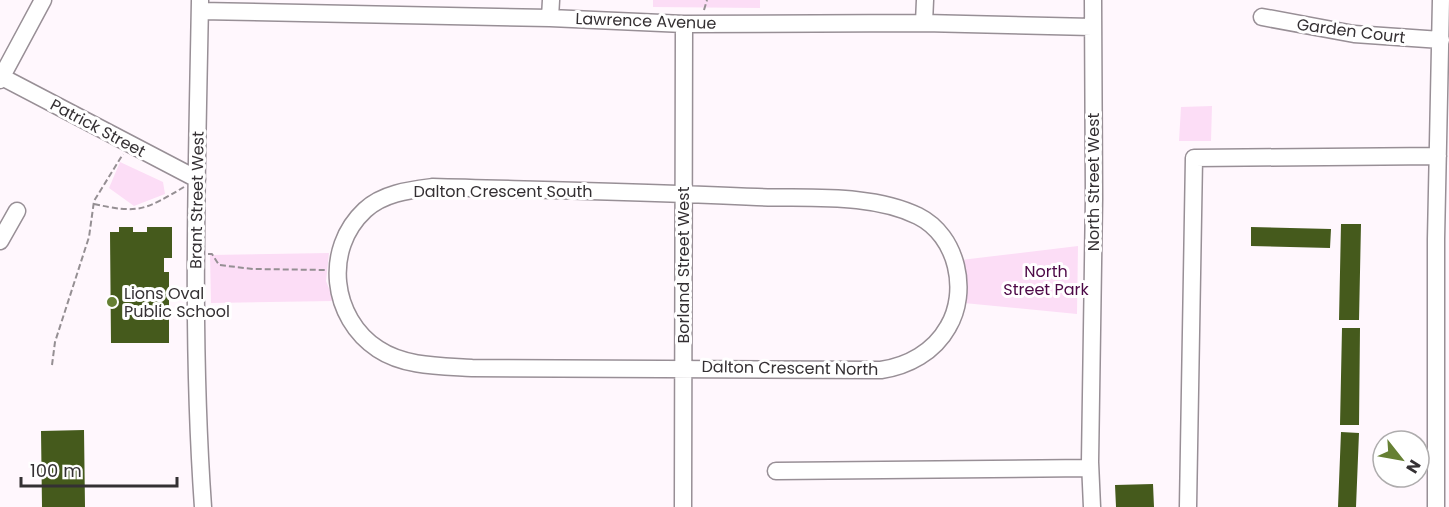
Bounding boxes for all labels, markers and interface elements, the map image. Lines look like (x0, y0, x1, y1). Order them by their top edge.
street label: Lawrence Avenue (575, 7, 717, 35)
street label: Garden Court (1295, 13, 1407, 49)
street label: Patrick Street (46, 93, 150, 163)
street label: North Street West (1082, 113, 1105, 251)
street label: Brant Street West (184, 131, 210, 269)
street label: Dalton Crescent South (413, 180, 593, 203)
street label: Borland Street West (672, 186, 695, 343)
park label: North Street Park (1003, 260, 1089, 301)
place label: Lions Oval Public School (124, 282, 230, 323)
marker: Lions Oval Public School (105, 295, 119, 309)
street label: Dalton Crescent North (701, 355, 879, 381)
north arrow (1371, 429, 1431, 489)
scale bar (21, 450, 177, 488)
text: N (1400, 455, 1426, 478)
text: 100 m (30, 458, 82, 483)

